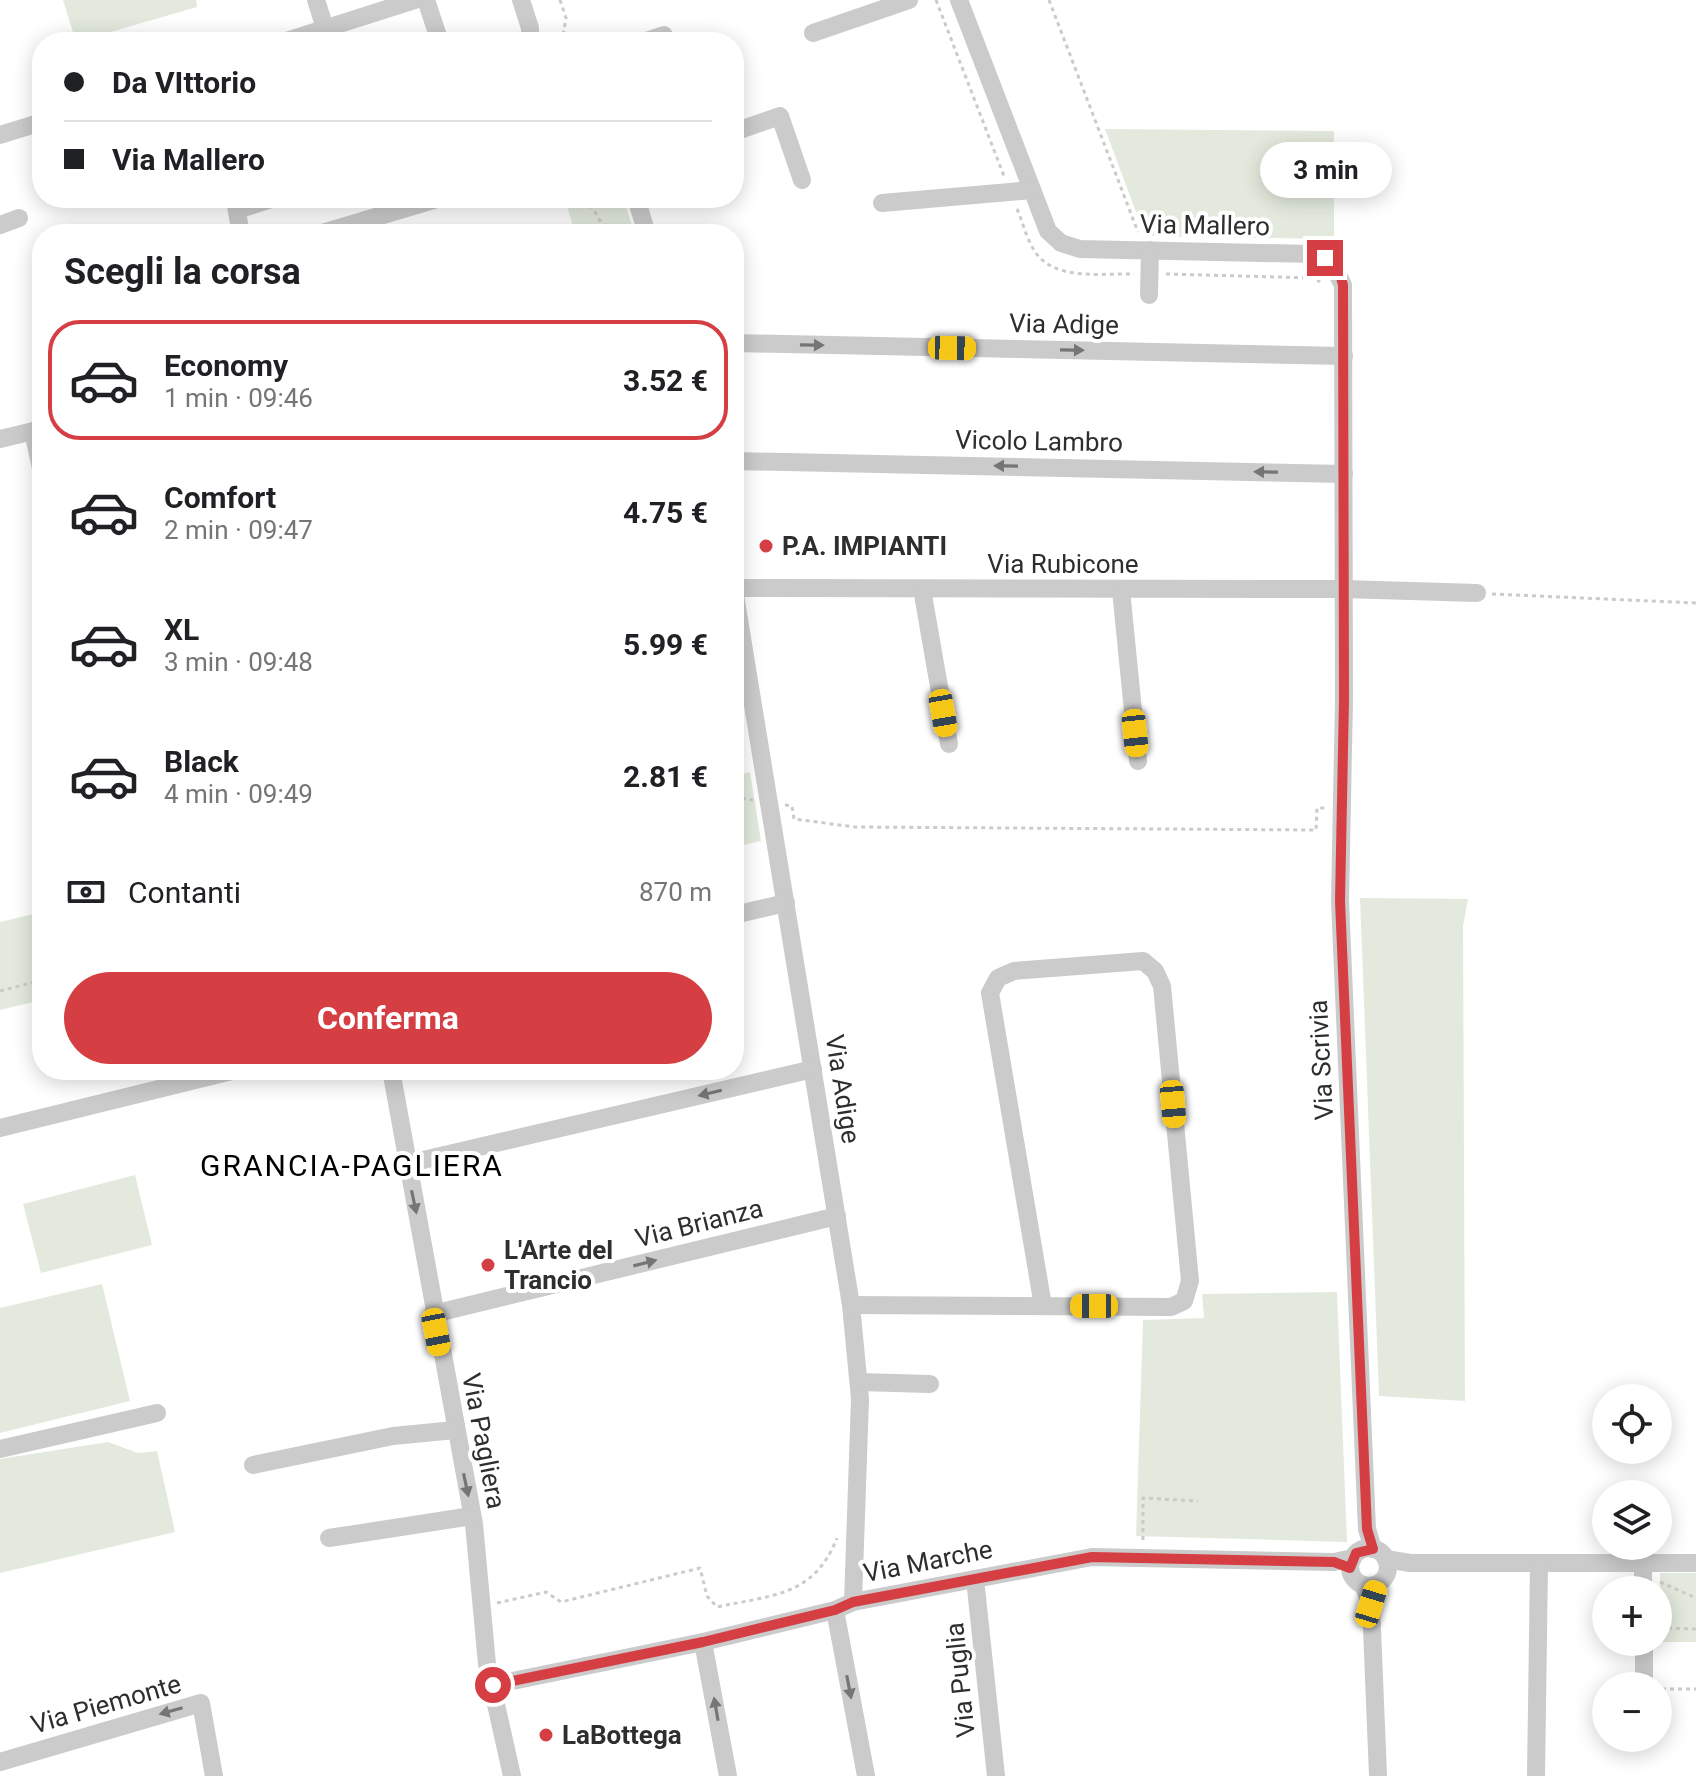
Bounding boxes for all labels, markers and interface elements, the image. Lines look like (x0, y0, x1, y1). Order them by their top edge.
text: Da VIttorio (112, 65, 256, 100)
text: Via Mallero (112, 142, 265, 177)
callout: 3 min (1259, 142, 1391, 198)
text: 3 min (1293, 155, 1359, 185)
street label: Via Mallero (1140, 209, 1270, 241)
route end (1307, 240, 1343, 276)
text: Scegli la corsa (64, 251, 301, 293)
street label: Via Adige (1009, 308, 1119, 340)
car (928, 336, 976, 360)
one-way arrow (800, 339, 825, 351)
icon: car (68, 344, 140, 416)
one-way arrow (1060, 344, 1085, 357)
text: Economy (164, 348, 288, 383)
text: 3.52 € (623, 363, 708, 398)
text: 1 min · 09:46 (164, 383, 313, 413)
street label: Vicolo Lambro (955, 425, 1123, 457)
one-way arrow (993, 460, 1018, 473)
one-way arrow (1253, 466, 1278, 478)
icon: car (68, 476, 140, 548)
text: Comfort (164, 480, 276, 515)
text: 4.75 € (623, 495, 708, 530)
text: 2 min · 09:47 (164, 515, 313, 545)
place label: P.A. IMPIANTI (782, 531, 947, 561)
marker: P.A. IMPIANTI (757, 537, 775, 555)
street label: Via Rubicone (987, 549, 1139, 579)
icon: car (68, 608, 140, 680)
text: XL (164, 612, 199, 647)
text: 5.99 € (623, 627, 708, 662)
text: 3 min · 09:48 (164, 647, 313, 677)
car (927, 687, 959, 739)
car (1121, 708, 1149, 758)
icon: car (68, 740, 140, 812)
text: Black (164, 744, 239, 779)
text: 2.81 € (623, 759, 708, 794)
text: 4 min · 09:49 (164, 779, 313, 809)
icon: cash (64, 870, 108, 914)
text: Contanti (128, 875, 241, 910)
text: 870 m (639, 877, 712, 907)
button: Conferma (64, 972, 712, 1064)
street label: Via Scrivia (1303, 999, 1339, 1121)
street label: Via Adige (820, 1032, 866, 1146)
car (1159, 1079, 1187, 1129)
one-way arrow (697, 1087, 722, 1100)
district label: GRANCIA-PAGLIERA (200, 1148, 504, 1183)
one-way arrow (408, 1190, 421, 1215)
street label: Via Brianza (632, 1193, 766, 1253)
place label: L'Arte del Trancio (504, 1235, 613, 1295)
marker: L'Arte del Trancio (479, 1256, 497, 1274)
one-way arrow (633, 1256, 658, 1269)
car (1070, 1294, 1118, 1318)
car (420, 1306, 452, 1358)
street label: Via Pagliera (456, 1371, 512, 1511)
map controls (1592, 1384, 1672, 1752)
button: locate (1592, 1384, 1672, 1464)
one-way arrow (460, 1473, 473, 1498)
button: layers (1592, 1480, 1672, 1560)
street label: Via Marche (861, 1534, 995, 1588)
button: + (1592, 1576, 1672, 1656)
car (1353, 1578, 1389, 1630)
street label: Via Puglia (939, 1621, 981, 1739)
route start (475, 1667, 511, 1703)
street label: Via Piemonte (28, 1668, 184, 1740)
button: − (1592, 1672, 1672, 1752)
one-way arrow (843, 1675, 856, 1700)
one-way arrow (709, 1696, 721, 1721)
one-way arrow (158, 1705, 182, 1718)
place label: LaBottega (562, 1720, 682, 1750)
marker: LaBottega (537, 1726, 555, 1744)

